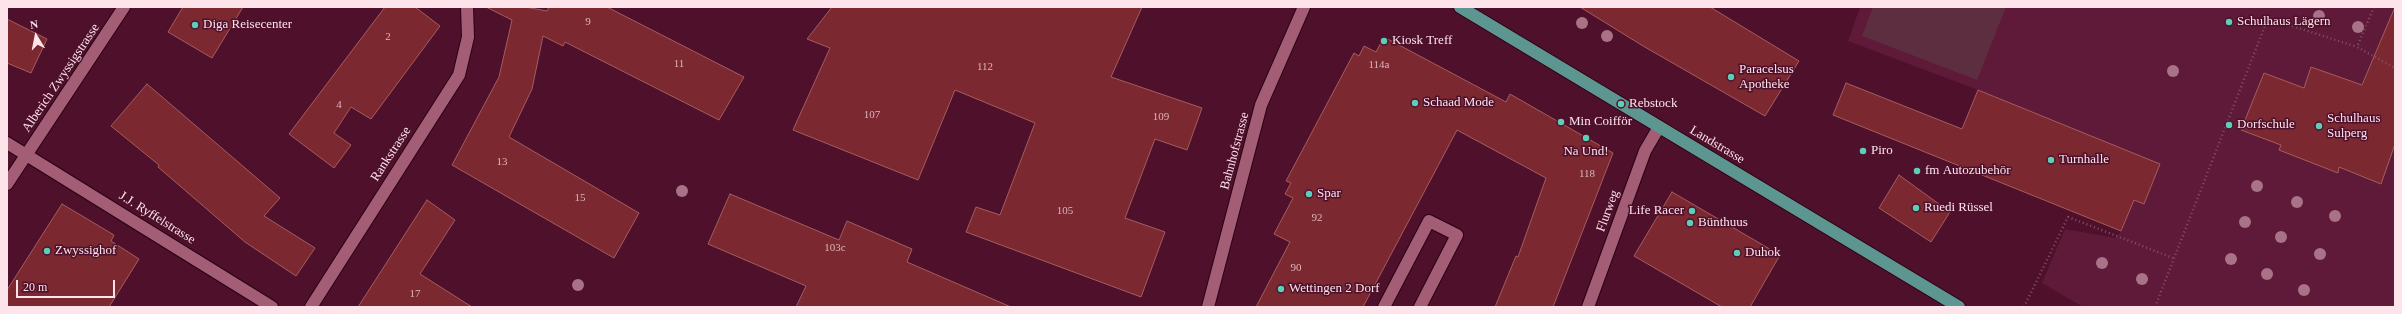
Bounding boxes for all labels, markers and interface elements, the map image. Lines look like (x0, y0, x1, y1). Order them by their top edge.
place label: Schulhaus Lägern (2237, 14, 2331, 30)
house number: 9 (585, 15, 591, 29)
north arrow (16, 16, 56, 56)
place label: Diga Reisecenter (203, 17, 292, 33)
marker: Schulhaus Lägern (2224, 17, 2234, 27)
text: N (29, 18, 39, 31)
marker: Diga Reisecenter (190, 20, 200, 30)
street label: Alberich Zwyssigstrasse (19, 21, 103, 135)
house number: 2 (385, 30, 391, 44)
place label: Kiosk Treff (1392, 33, 1452, 49)
marker: Kiosk Treff (1379, 36, 1389, 46)
house number: 11 (674, 57, 684, 71)
house number: 114a (1369, 58, 1389, 72)
house number: 112 (977, 60, 993, 74)
place label: Paracelsus Apotheke (1739, 62, 1794, 93)
marker: Paracelsus Apotheke (1726, 72, 1736, 82)
place label: Schaad Mode (1423, 95, 1494, 111)
place label: Rebstock (1629, 96, 1677, 112)
house number: 4 (336, 98, 342, 112)
marker: Schaad Mode (1410, 98, 1420, 108)
marker: Rebstock (1616, 99, 1626, 109)
house number: 107 (864, 108, 880, 122)
house number: 109 (1153, 110, 1169, 124)
street label: Bahnhofstrasse (1217, 111, 1253, 191)
place label: Schulhaus Sulperg (2327, 111, 2380, 142)
place label: Min Coifför (1569, 114, 1632, 130)
marker: Min Coifför (1556, 117, 1566, 127)
place label: Dorfschule (2237, 117, 2295, 133)
marker: Dorfschule (2224, 120, 2234, 130)
marker: Schulhaus Sulperg (2314, 121, 2324, 131)
street label: Landstrasse (1687, 123, 1747, 167)
street label: Rankstrasse (368, 124, 414, 184)
marker: Na Und! (1581, 133, 1591, 143)
place label: Piro (1871, 143, 1893, 159)
place label: Na Und! (1563, 144, 1609, 160)
marker: Piro (1858, 146, 1868, 156)
place label: Turnhalle (2059, 152, 2109, 168)
house number: 13 (496, 155, 508, 169)
marker: Turnhalle (2046, 155, 2056, 165)
place label: fm Autozubehör (1925, 163, 2011, 179)
marker: fm Autozubehör (1912, 166, 1922, 176)
house number: 118 (1579, 167, 1595, 181)
place label: Spar (1317, 186, 1341, 202)
street label: J.J. Ryffelstrasse (116, 188, 198, 248)
street label: Flurweg (1593, 188, 1623, 234)
marker: Spar (1304, 189, 1314, 199)
house number: 15 (574, 191, 586, 205)
place label: Ruedi Rüssel (1924, 200, 1993, 216)
place label: Life Racer (1629, 203, 1684, 219)
marker: Ruedi Rüssel (1911, 203, 1921, 213)
house number: 105 (1057, 204, 1073, 218)
marker: Life Racer (1687, 206, 1697, 216)
house number: 92 (1312, 211, 1322, 225)
place label: Bünthuus (1698, 215, 1748, 231)
marker: Bünthuus (1685, 218, 1695, 228)
house number: 103c (824, 241, 846, 255)
place label: Zwyssighof (55, 243, 116, 259)
place label: Duhok (1745, 245, 1780, 261)
marker: Zwyssighof (42, 246, 52, 256)
marker: Duhok (1732, 248, 1742, 258)
house number: 90 (1290, 261, 1302, 275)
scale bar (18, 272, 117, 298)
text: 20 m (23, 280, 47, 294)
place label: Wettingen 2 Dorf (1289, 281, 1380, 297)
marker: Wettingen 2 Dorf (1276, 284, 1286, 294)
house number: 17 (410, 287, 420, 301)

